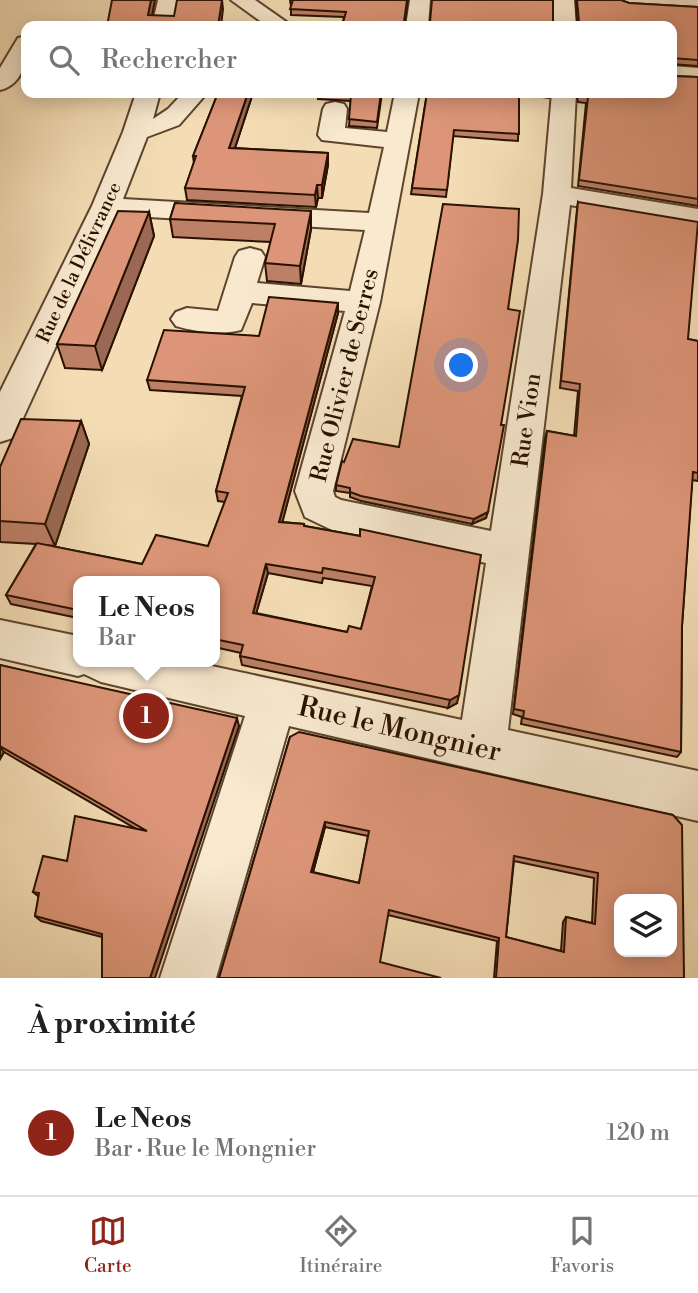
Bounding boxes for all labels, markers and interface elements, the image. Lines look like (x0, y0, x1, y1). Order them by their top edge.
search box (21, 21, 677, 98)
icon: search (45, 41, 83, 79)
text: Rechercher (101, 44, 237, 76)
street label: Rue de la Délivrance (31, 178, 127, 347)
street label: Rue Olivier de Serres (305, 266, 385, 485)
your location (444, 348, 478, 382)
street label: Rue Vion (507, 371, 547, 469)
popup (73, 576, 220, 667)
text: Le Neos (98, 592, 195, 624)
text: Bar (98, 624, 136, 652)
street label: Rue le Mongnier (295, 689, 505, 770)
pin: 1 (123, 690, 169, 742)
map controls (614, 894, 677, 957)
button: layers (614, 894, 677, 957)
text: À proximité (28, 1005, 196, 1043)
text: Le Neos (95, 1103, 191, 1135)
text: 1 (45, 1119, 57, 1147)
text: 120 m (606, 1119, 670, 1147)
text: Bar · Rue le Mongnier (95, 1135, 316, 1163)
tab: Carte (84, 1212, 132, 1278)
tab: Itinéraire (300, 1212, 382, 1278)
tab: Favoris (550, 1212, 614, 1278)

